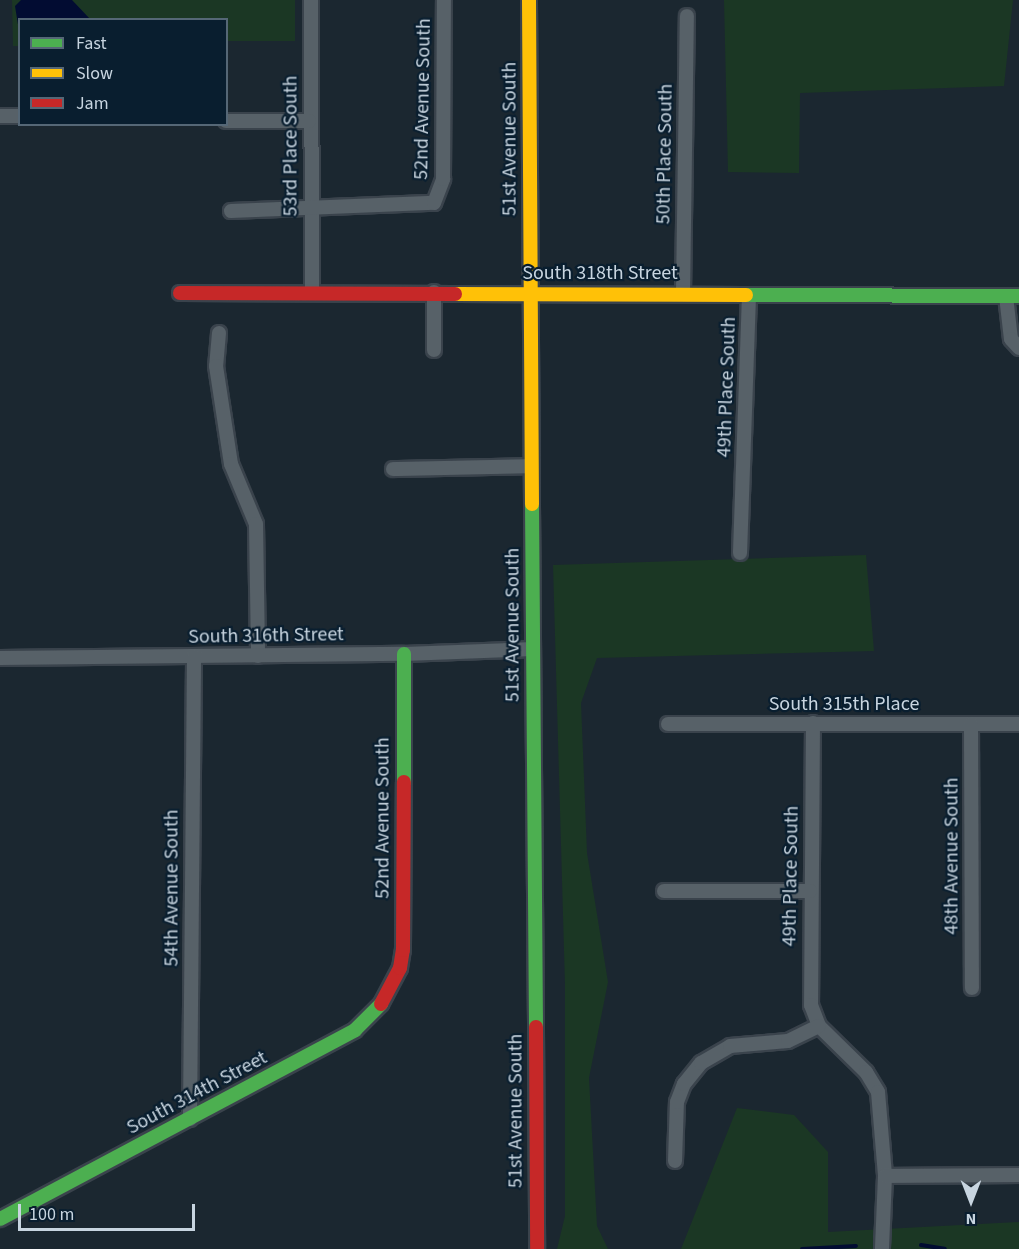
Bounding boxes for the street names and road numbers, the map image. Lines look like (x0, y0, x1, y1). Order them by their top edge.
street label: 52nd Avenue South (410, 18, 436, 180)
street label: 51st Avenue South (498, 62, 522, 216)
street label: 53rd Place South (279, 76, 303, 216)
street label: 50th Place South (652, 83, 678, 225)
street label: South 318th Street (522, 261, 678, 285)
street label: 49th Place South (713, 316, 741, 458)
street label: 51st Avenue South (501, 548, 525, 702)
street label: South 316th Street (188, 623, 344, 649)
street label: South 315th Place (769, 692, 919, 716)
street label: 52nd Avenue South (371, 737, 395, 899)
street label: 48th Avenue South (940, 777, 964, 935)
street label: 49th Place South (778, 805, 804, 947)
street label: 54th Avenue South (160, 809, 184, 967)
street label: 51st Avenue South (504, 1034, 528, 1188)
street label: South 314th Street (123, 1046, 271, 1140)

